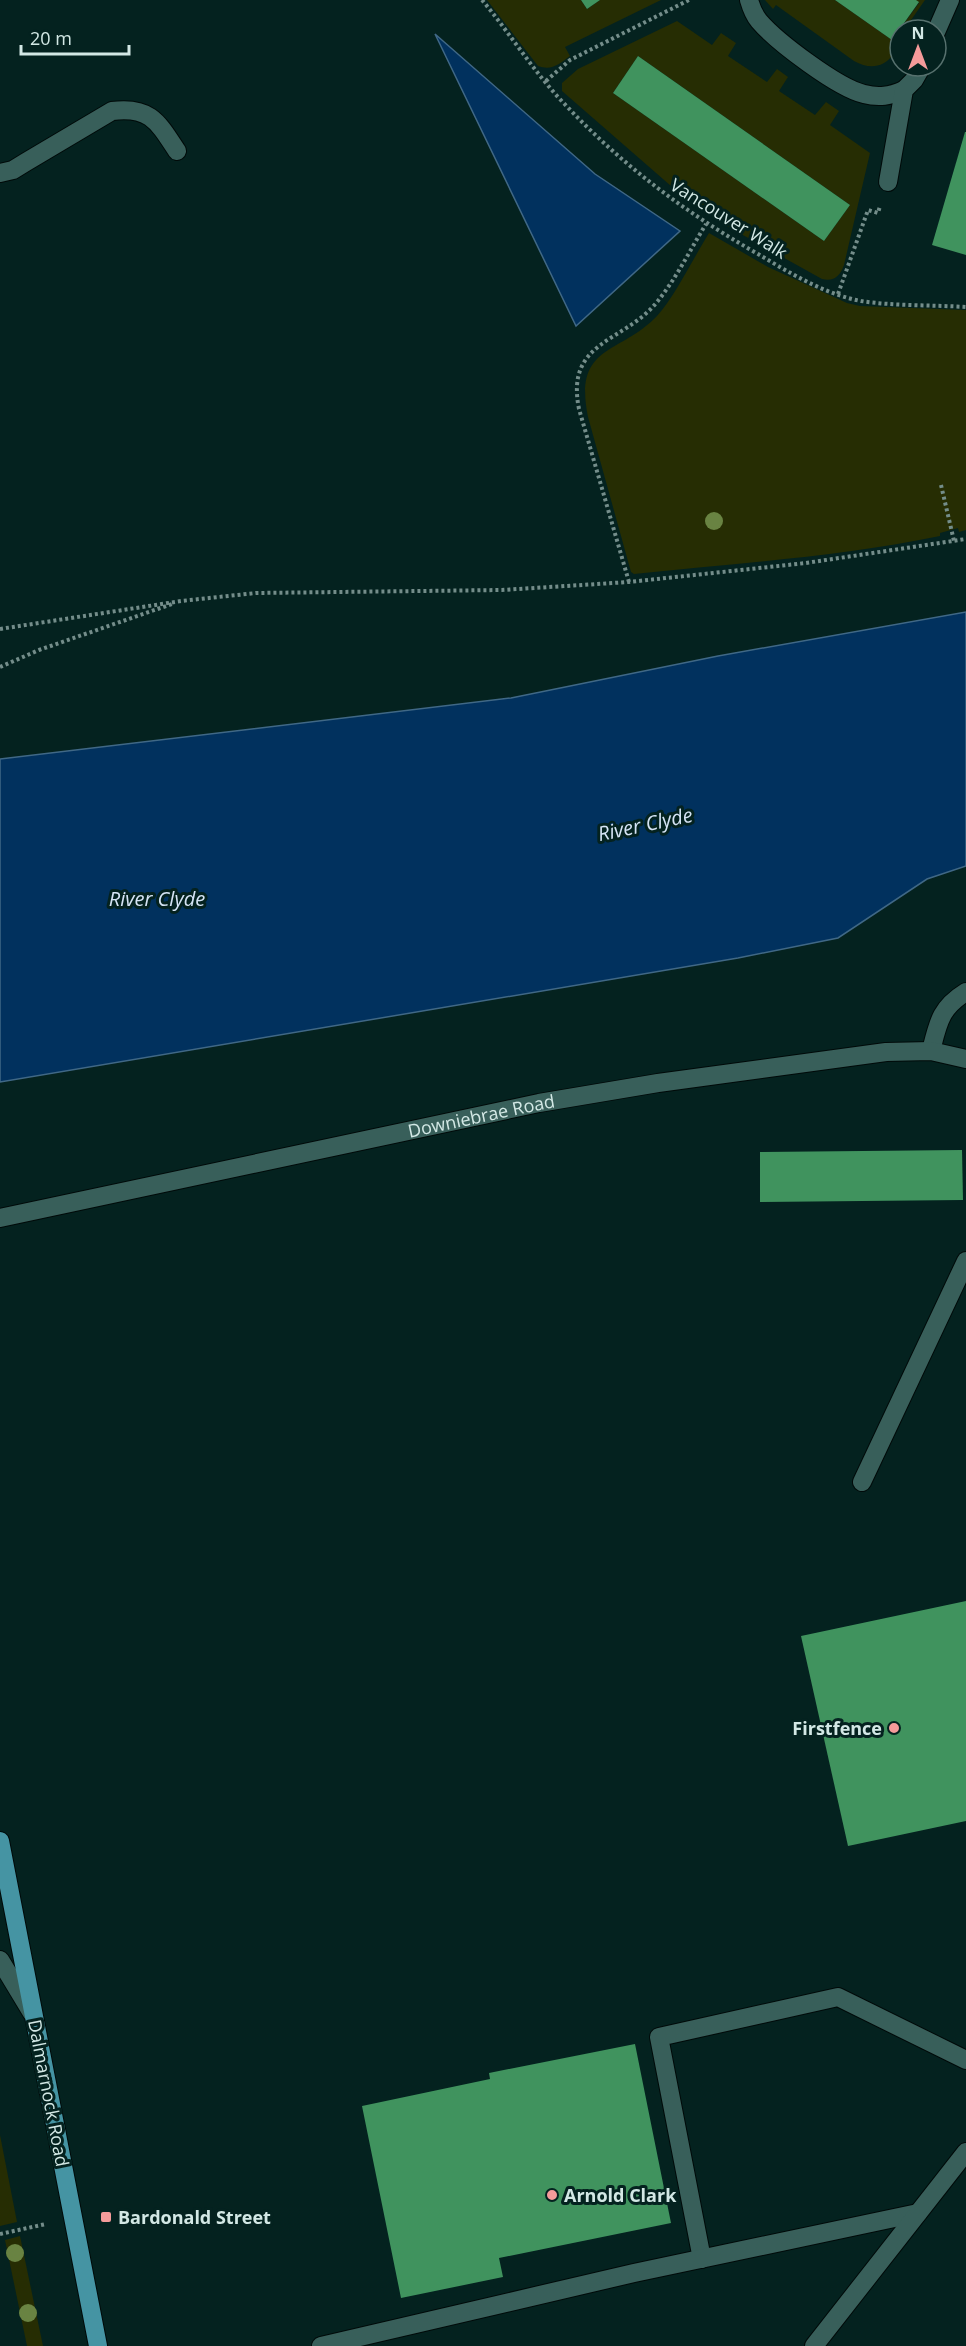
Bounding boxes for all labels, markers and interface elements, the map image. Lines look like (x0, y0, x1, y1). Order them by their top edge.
scale bar (21, 18, 129, 56)
north arrow (888, 18, 948, 78)
text: N (911, 22, 925, 44)
text: 20 m (30, 26, 72, 50)
street label: Vancouver Walk (666, 172, 793, 264)
water label: River Clyde (595, 801, 695, 847)
water label: River Clyde (109, 885, 205, 912)
street label: Downiebrae Road (405, 1089, 556, 1143)
place label: Firstfence (792, 1716, 882, 1740)
marker: Firstfence (887, 1721, 901, 1735)
street label: Dalmarnock Road (23, 2017, 75, 2169)
place label: Arnold Clark (564, 2183, 677, 2207)
marker: Arnold Clark (545, 2188, 559, 2202)
place label: Bardonald Street (118, 2205, 271, 2229)
marker: Bardonald Street (99, 2210, 113, 2224)

